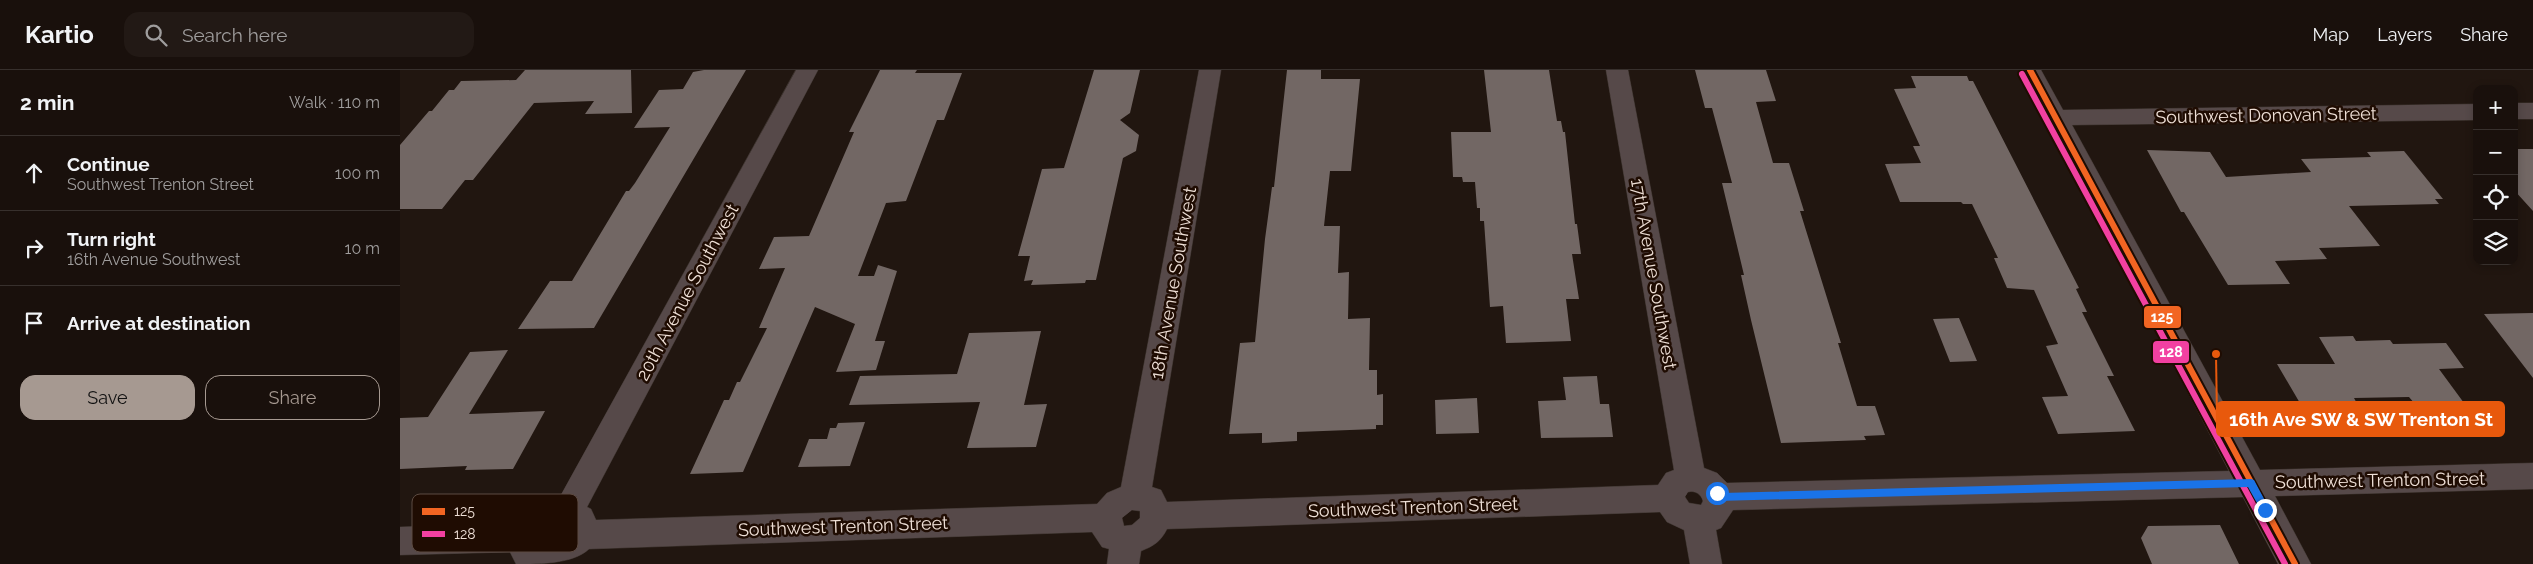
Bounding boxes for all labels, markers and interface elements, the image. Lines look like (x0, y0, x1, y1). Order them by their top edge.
search box (124, 12, 474, 57)
text: Kartio (25, 20, 94, 49)
icon: search (142, 21, 170, 49)
text: Search here (182, 24, 287, 46)
text: Map (2313, 24, 2349, 45)
text: Layers (2377, 24, 2432, 45)
text: Share (2460, 24, 2508, 45)
map controls (2473, 85, 2518, 265)
button: + (2473, 85, 2518, 130)
text: 2 min (20, 90, 74, 115)
text: Walk · 110 m (289, 93, 380, 112)
street label: Southwest Donovan Street (2155, 103, 2377, 127)
button: − (2473, 130, 2518, 175)
text: Continue (67, 153, 150, 175)
icon: ahead (20, 159, 48, 187)
text: 100 m (335, 164, 380, 183)
text: Southwest Trenton Street (67, 175, 254, 194)
button: locate (2473, 175, 2518, 220)
street label: 17th Avenue Southwest (1627, 177, 1681, 371)
street label: 18th Avenue Southwest (1146, 185, 1200, 381)
street label: 20th Avenue Southwest (632, 200, 742, 384)
button: layers (2473, 220, 2518, 265)
text: Turn right (67, 228, 156, 250)
icon: right (20, 234, 48, 262)
text: 10 m (345, 239, 380, 258)
text: 16th Avenue Southwest (67, 250, 240, 269)
line badge: 125 (2143, 305, 2182, 329)
icon: arrive (20, 309, 48, 337)
text: 125 (2151, 309, 2174, 325)
text: Arrive at destination (67, 312, 251, 334)
line badge: 128 (2152, 340, 2190, 364)
text: 128 (2159, 344, 2183, 360)
button: Save (20, 375, 195, 420)
button: Share (205, 375, 380, 420)
callout: 16th Ave SW & SW Trenton St (2217, 402, 2504, 436)
text: 16th Ave SW & SW Trenton St (2229, 408, 2494, 430)
street label: Southwest Trenton Street (2275, 468, 2485, 492)
route start (1706, 482, 1729, 505)
street label: Southwest Trenton Street (1308, 493, 1518, 521)
legend (412, 494, 578, 552)
route end (2254, 499, 2277, 522)
text: 125 (454, 503, 475, 519)
street label: Southwest Trenton Street (738, 512, 948, 540)
text: 128 (454, 526, 476, 542)

